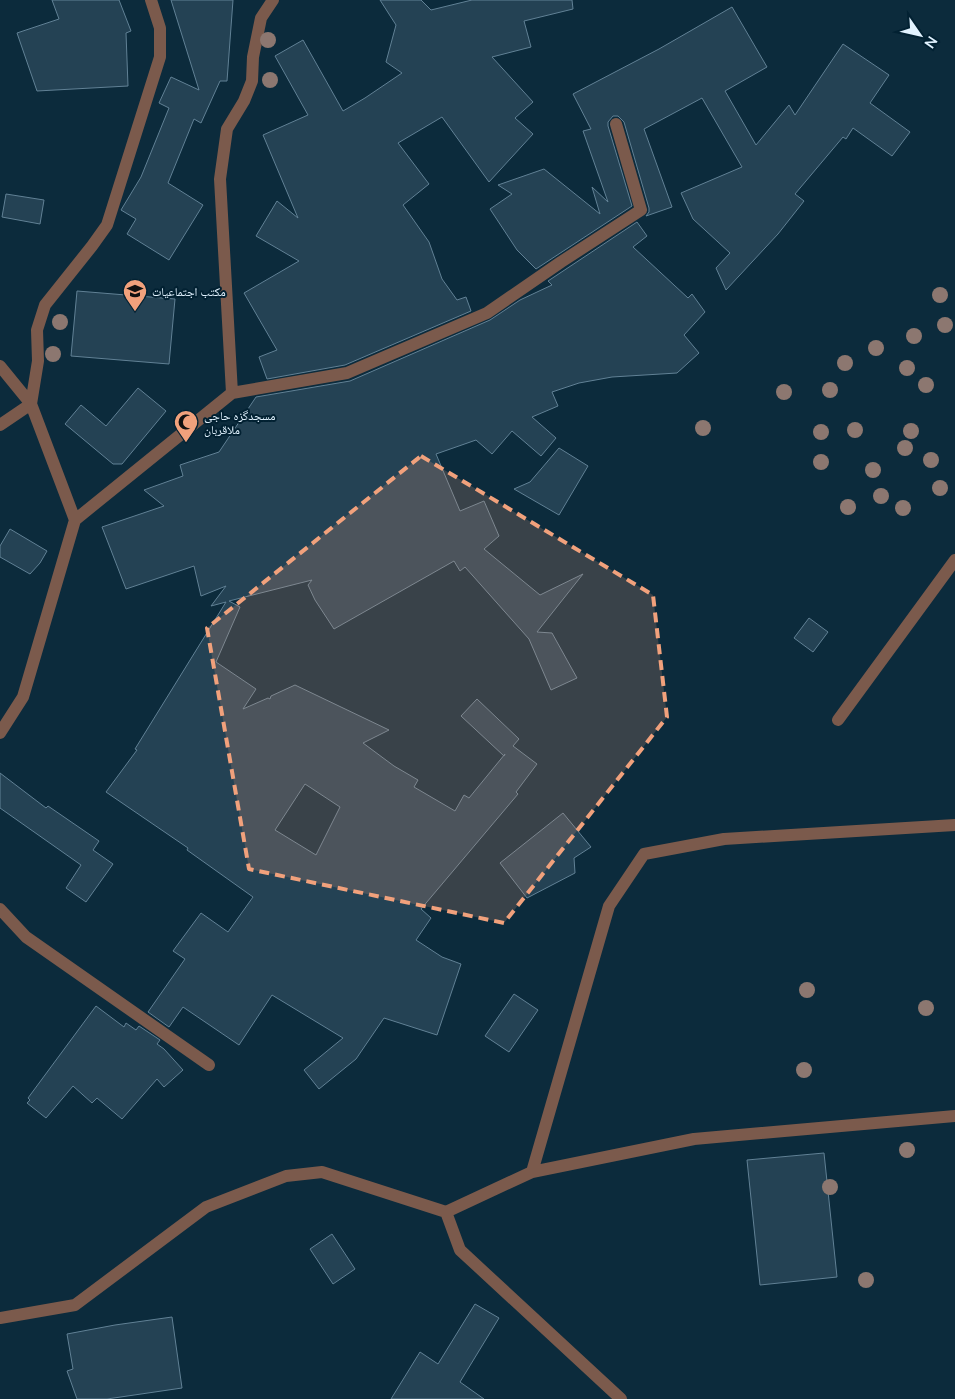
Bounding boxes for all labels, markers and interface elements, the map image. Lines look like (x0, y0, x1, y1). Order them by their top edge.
north arrow (895, 10, 945, 60)
text: N (921, 33, 941, 52)
school or university icon: مکتب اجتماعیات (122, 278, 148, 312)
place label: مکتب اجتماعیات (152, 284, 226, 299)
place label: مسجدگزه حاجی ملاقربان (204, 408, 275, 437)
mosque icon: مسجدگزه حاجی ملاقربان (173, 409, 199, 443)

